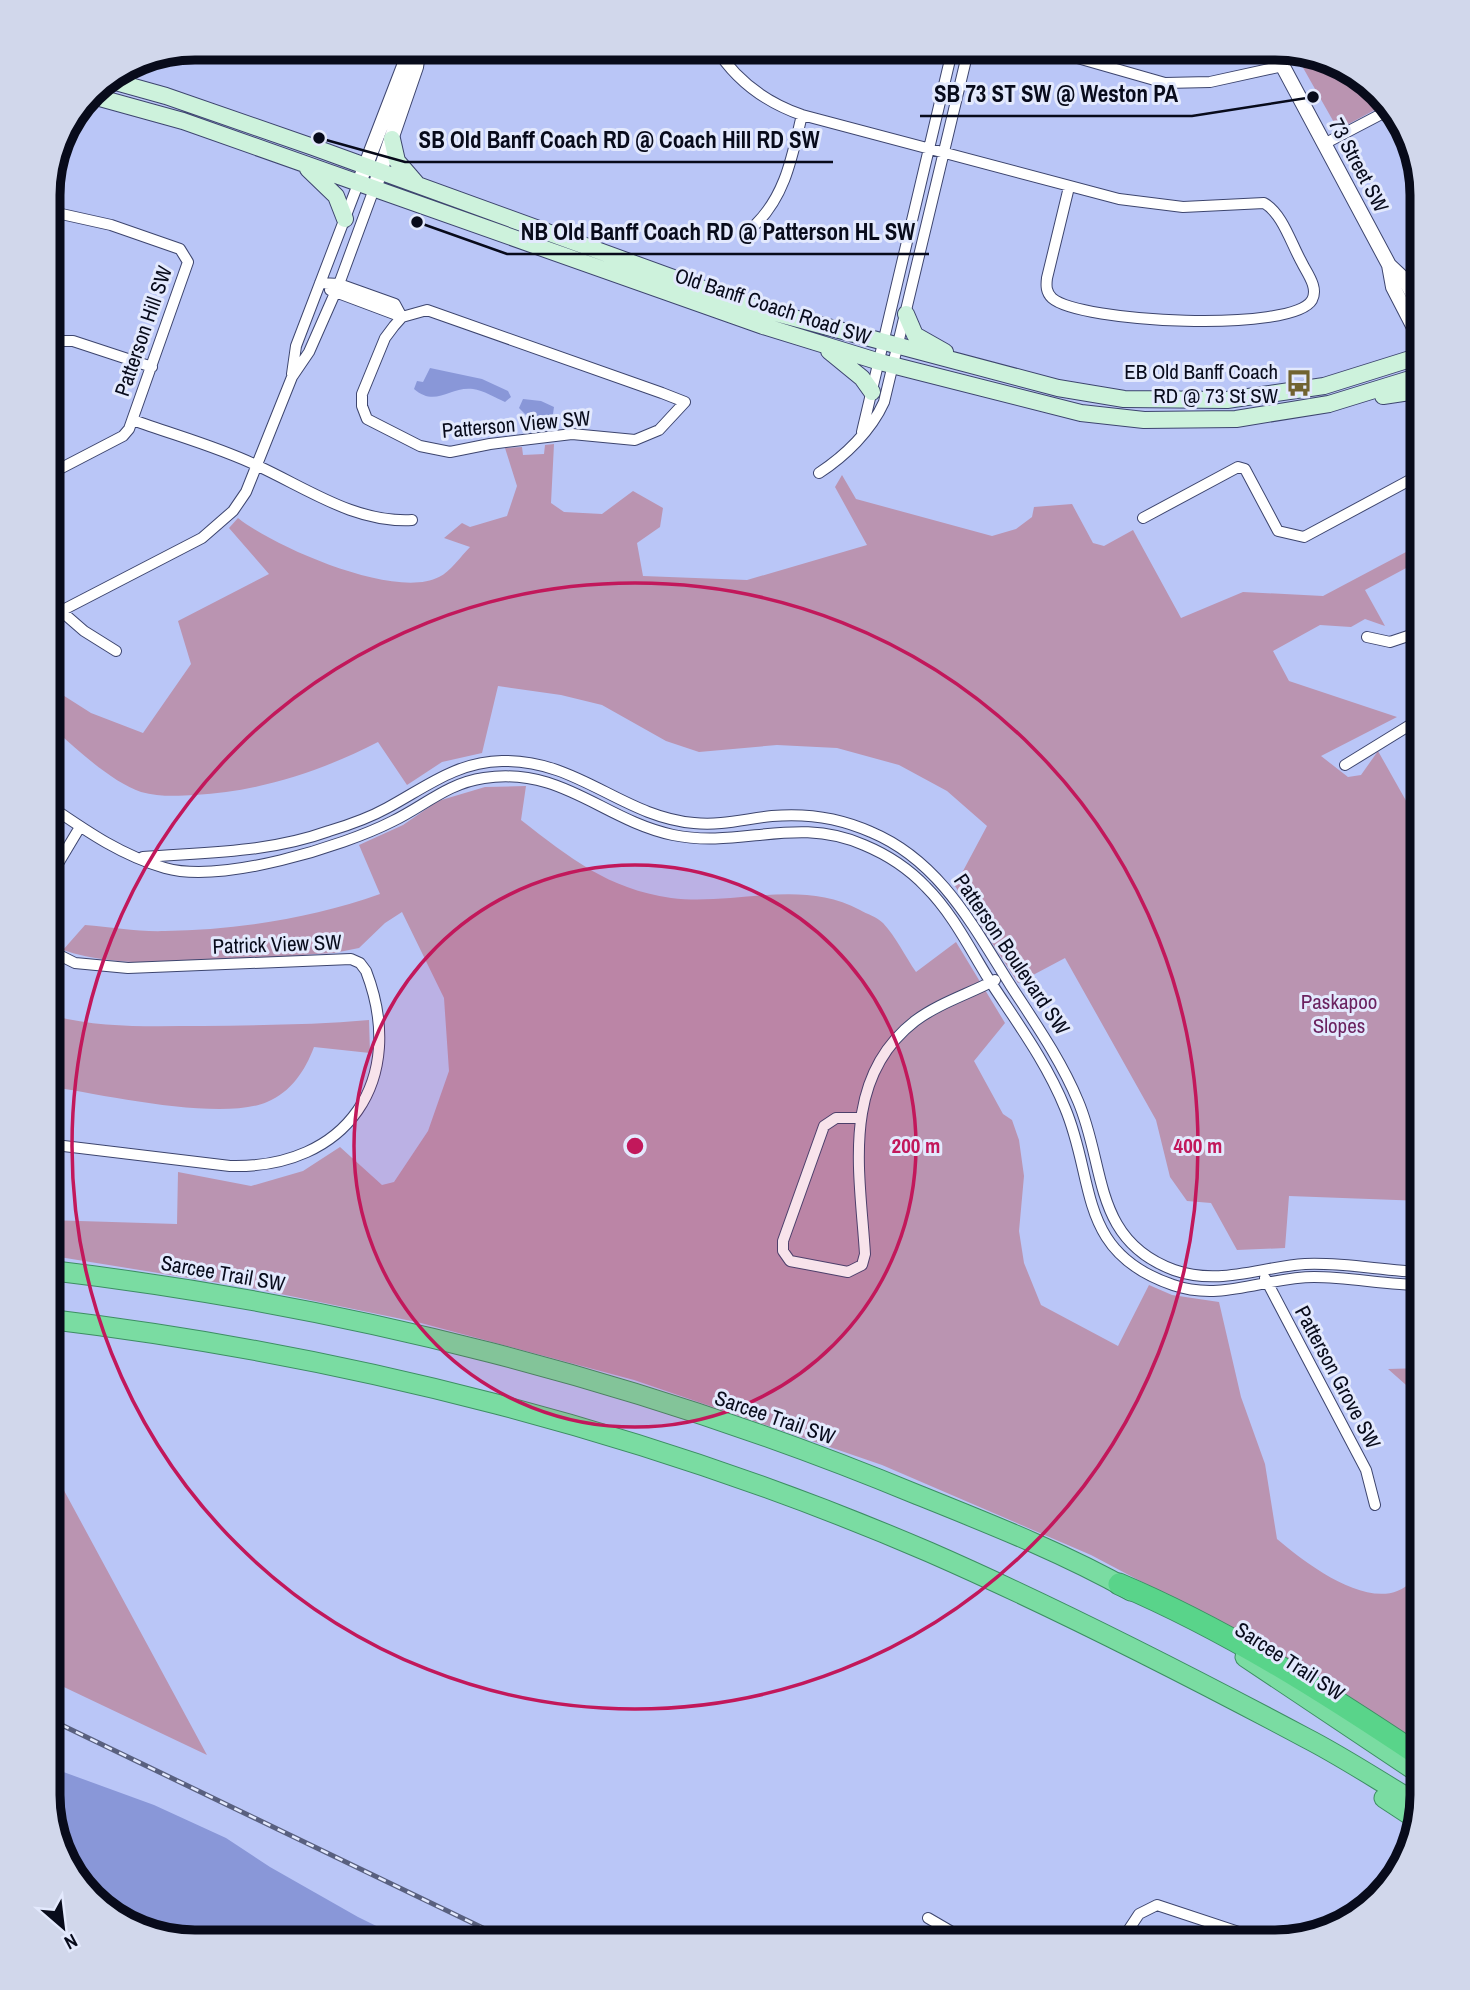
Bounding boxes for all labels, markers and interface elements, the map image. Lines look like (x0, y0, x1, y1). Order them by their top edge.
callout: SB 73 ST SW @ Weston PA (920, 72, 1192, 116)
text: SB 73 ST SW @ Weston PA (934, 78, 1178, 109)
street label: 73 Street SW (1322, 113, 1396, 218)
callout: SB Old Banff Coach RD @ Coach Hill RD SW (405, 118, 833, 162)
text: SB Old Banff Coach RD @ Coach Hill RD SW (419, 124, 820, 155)
callout: NB Old Banff Coach RD @ Patterson HL SW (507, 210, 929, 254)
text: NB Old Banff Coach RD @ Patterson HL SW (521, 216, 915, 247)
street label: Patterson Hill SW (107, 261, 179, 400)
street label: Old Banff Coach Road SW (671, 261, 875, 352)
place label: EB Old Banff Coach RD @ 73 St SW (1124, 357, 1279, 410)
bus stop icon: EB Old Banff Coach RD @ 73 St SW (1284, 368, 1314, 398)
street label: Patterson View SW (441, 403, 592, 445)
street label: Patterson Boulevard SW (947, 868, 1077, 1041)
street label: Patrick View SW (212, 927, 343, 961)
park label: Paskapoo Slopes (1301, 987, 1377, 1040)
text: 200 m (892, 1131, 940, 1160)
text: 400 m (1174, 1131, 1222, 1160)
centre of rings (623, 1134, 647, 1158)
street label: Sarcee Trail SW (159, 1248, 288, 1298)
street label: Patterson Grove SW (1288, 1300, 1388, 1454)
street label: Sarcee Trail SW (711, 1383, 840, 1451)
street label: Sarcee Trail SW (1230, 1615, 1351, 1708)
north arrow (28, 1892, 98, 1962)
text: N (60, 1928, 82, 1956)

